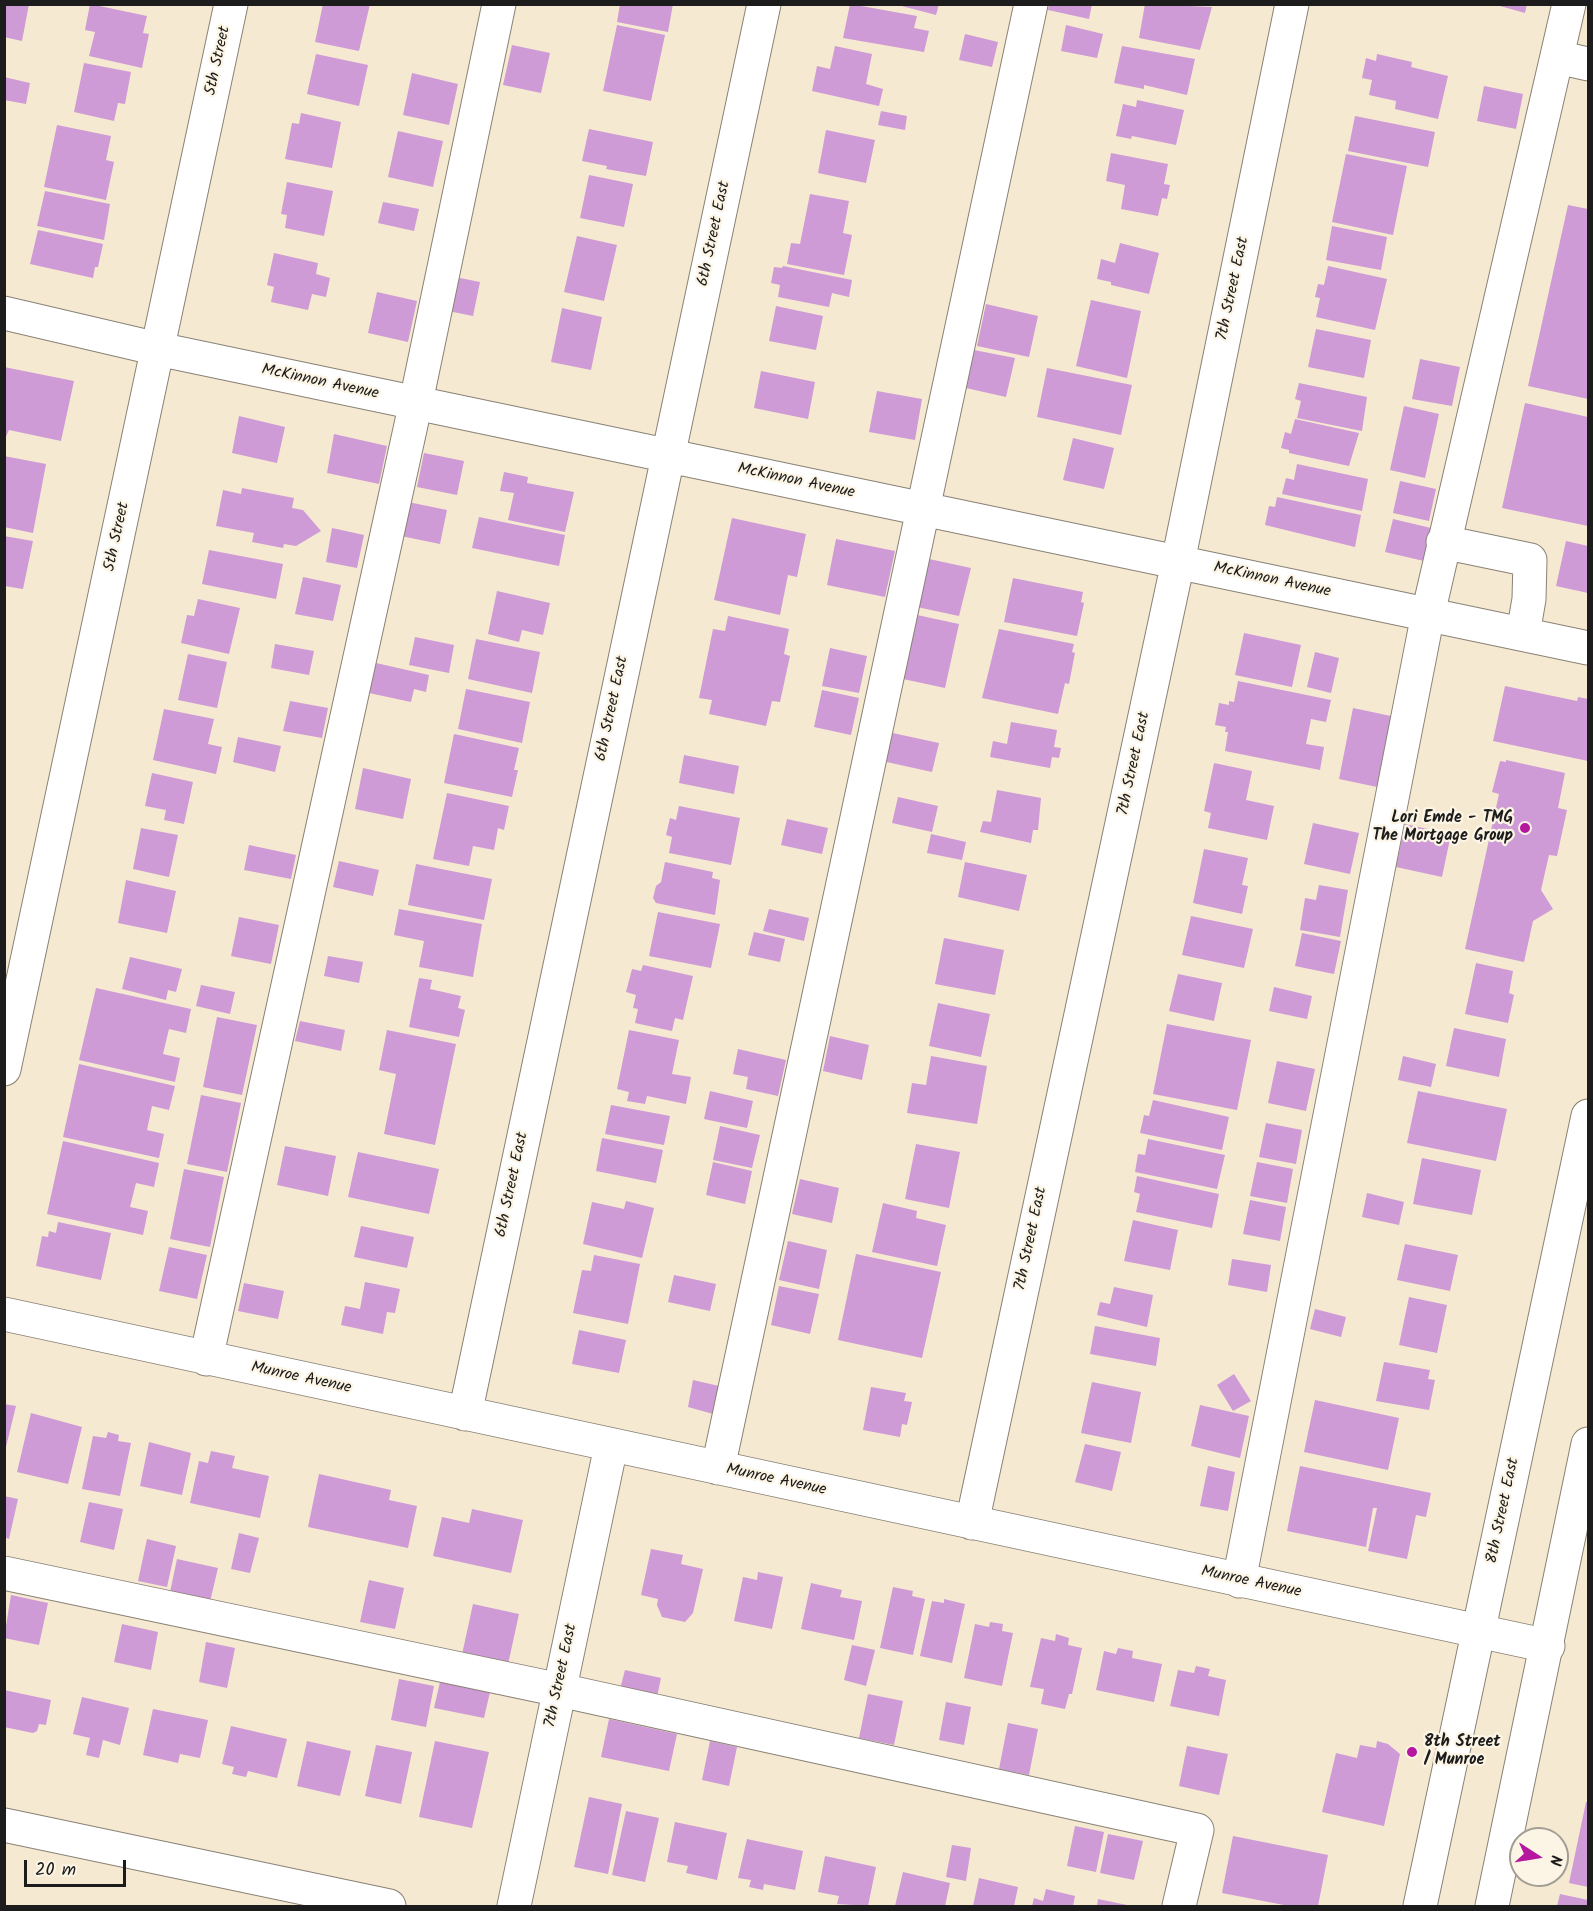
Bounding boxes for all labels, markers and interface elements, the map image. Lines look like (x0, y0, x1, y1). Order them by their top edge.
street label: 5th Street (202, 25, 236, 97)
street label: 6th Street East (694, 180, 736, 288)
street label: 7th Street East (1214, 235, 1254, 343)
street label: McKinnon Avenue (260, 361, 380, 405)
street label: McKinnon Avenue (736, 460, 856, 504)
street label: 5th Street (101, 501, 135, 573)
street label: McKinnon Avenue (1212, 559, 1332, 603)
street label: 6th Street East (592, 655, 634, 763)
street label: 7th Street East (1115, 710, 1155, 818)
place label: Lori Emde - TMG The Mortgage Group (1372, 809, 1513, 847)
marker: Lori Emde - TMG The Mortgage Group (1518, 821, 1532, 835)
street label: 6th Street East (492, 1131, 534, 1239)
street label: 7th Street East (1012, 1185, 1052, 1293)
street label: Munroe Avenue (249, 1359, 353, 1399)
street label: 8th Street East (1483, 1456, 1525, 1566)
street label: Munroe Avenue (724, 1461, 828, 1501)
street label: Munroe Avenue (1199, 1563, 1303, 1603)
street label: 7th Street East (542, 1622, 582, 1730)
place label: 8th Street / Munroe (1424, 1733, 1500, 1771)
marker: 8th Street / Munroe (1405, 1745, 1419, 1759)
north arrow (1509, 1827, 1569, 1887)
scale bar (27, 1848, 129, 1886)
text: N (1542, 1853, 1568, 1868)
text: 20 m (35, 1856, 76, 1885)

